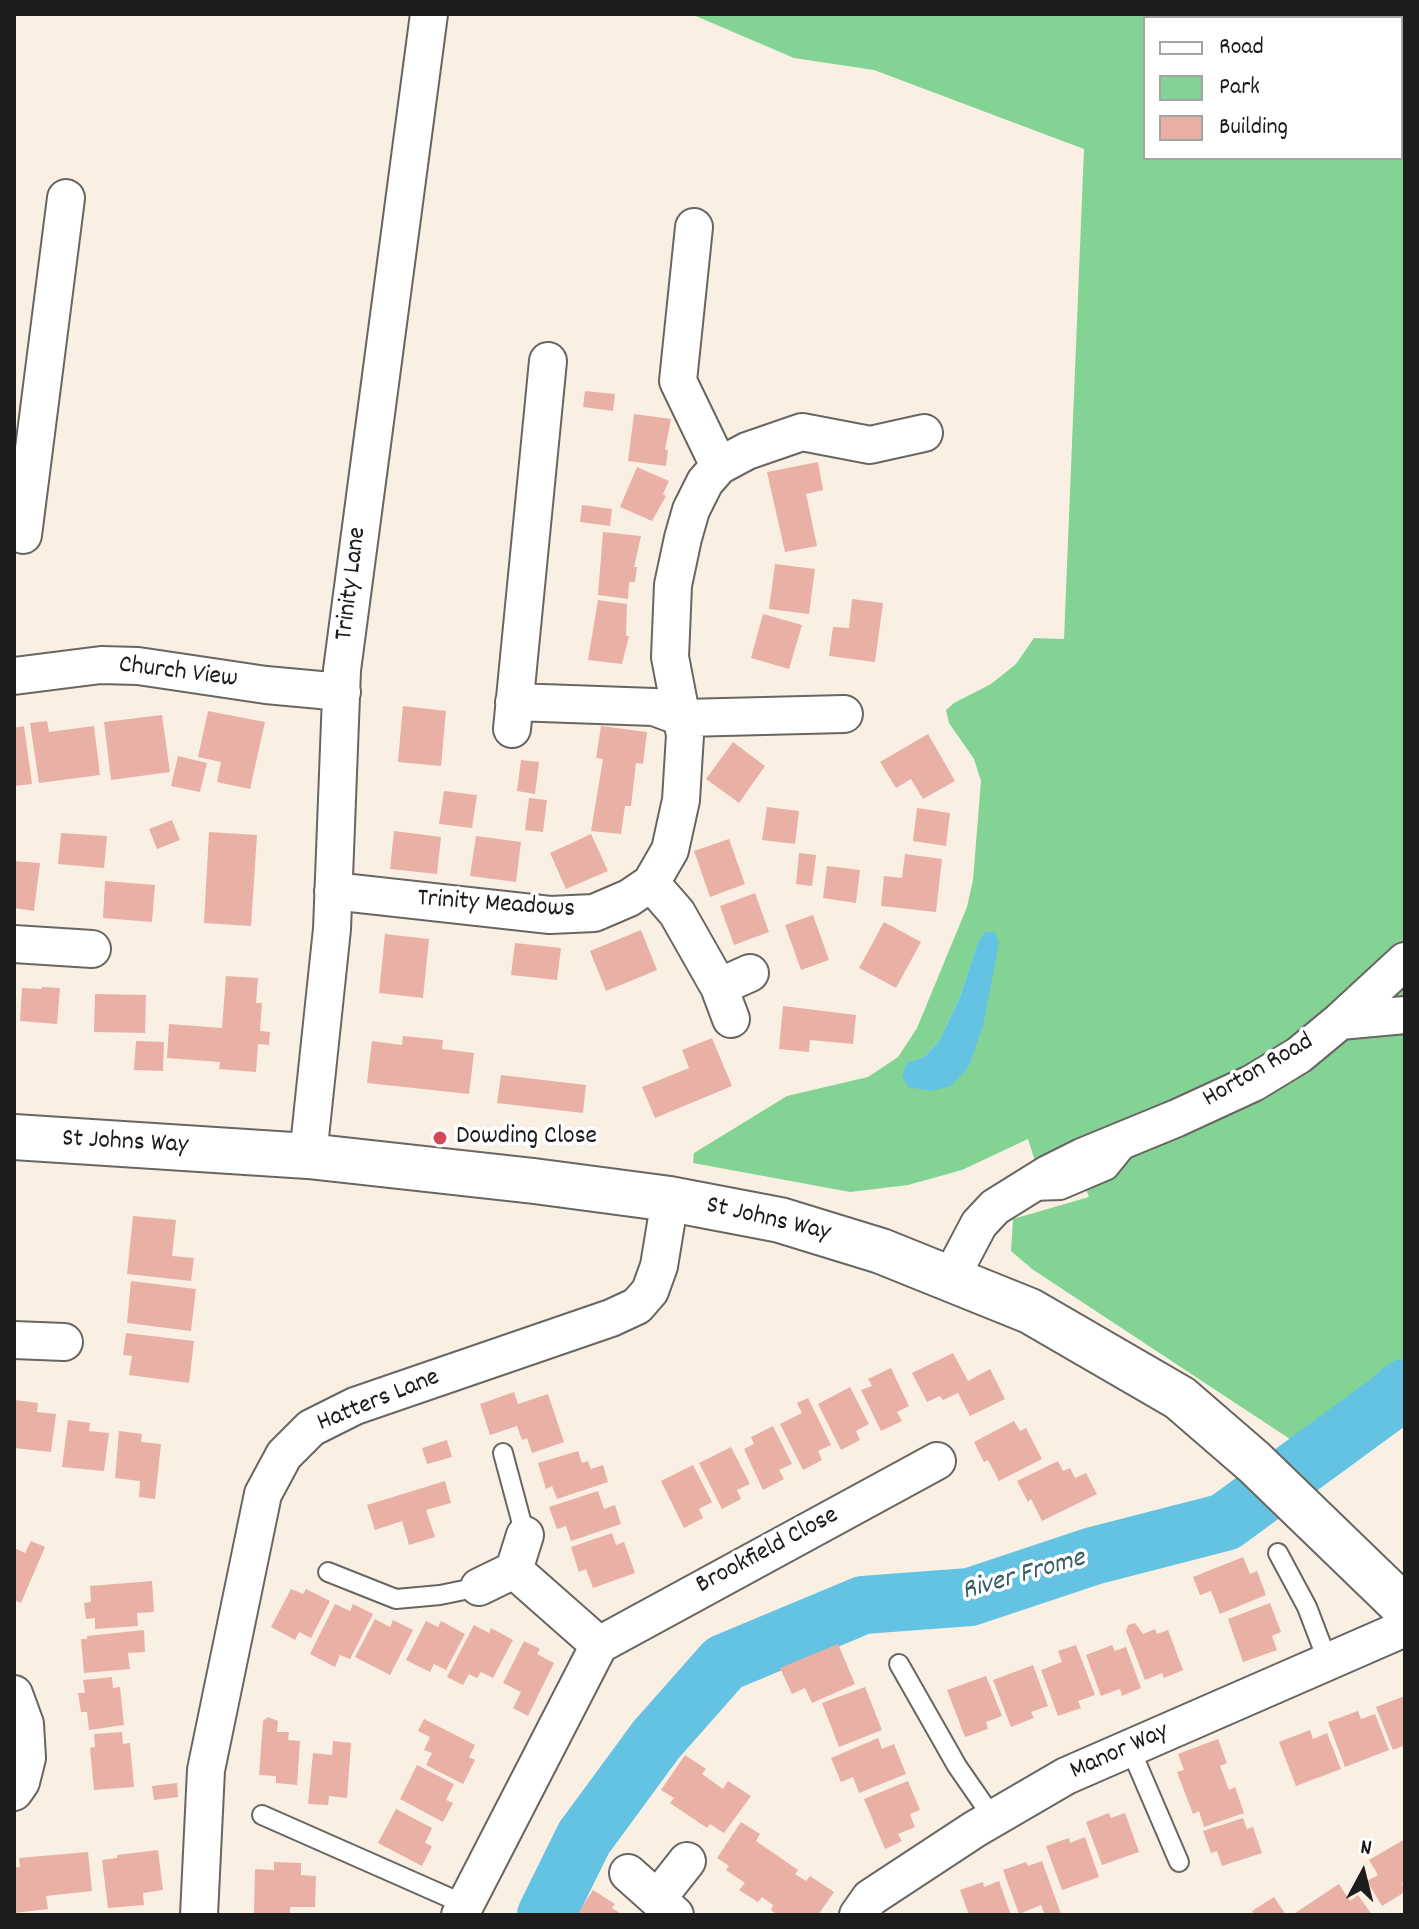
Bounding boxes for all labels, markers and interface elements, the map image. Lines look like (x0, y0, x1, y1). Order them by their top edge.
legend (1143, 16, 1403, 160)
text: Road (1219, 31, 1264, 65)
text: Park (1219, 71, 1260, 105)
text: Building (1219, 111, 1288, 145)
street label: Trinity Lane (331, 526, 375, 642)
street label: Church View (117, 651, 239, 697)
street label: Trinity Meadows (416, 885, 576, 927)
street label: Horton Road (1198, 1028, 1320, 1116)
place label: Dowding Close (456, 1122, 597, 1154)
street label: St Johns Way (61, 1125, 189, 1163)
marker: Dowding Close (431, 1129, 449, 1147)
street label: St Johns Way (703, 1192, 833, 1250)
street label: Hatters Lane (313, 1363, 445, 1441)
street label: Brookfield Close (692, 1501, 844, 1603)
water label: River Frome (959, 1543, 1089, 1611)
street label: Manor Way (1066, 1718, 1174, 1788)
north arrow (1323, 1833, 1403, 1913)
text: N (1359, 1833, 1373, 1865)

